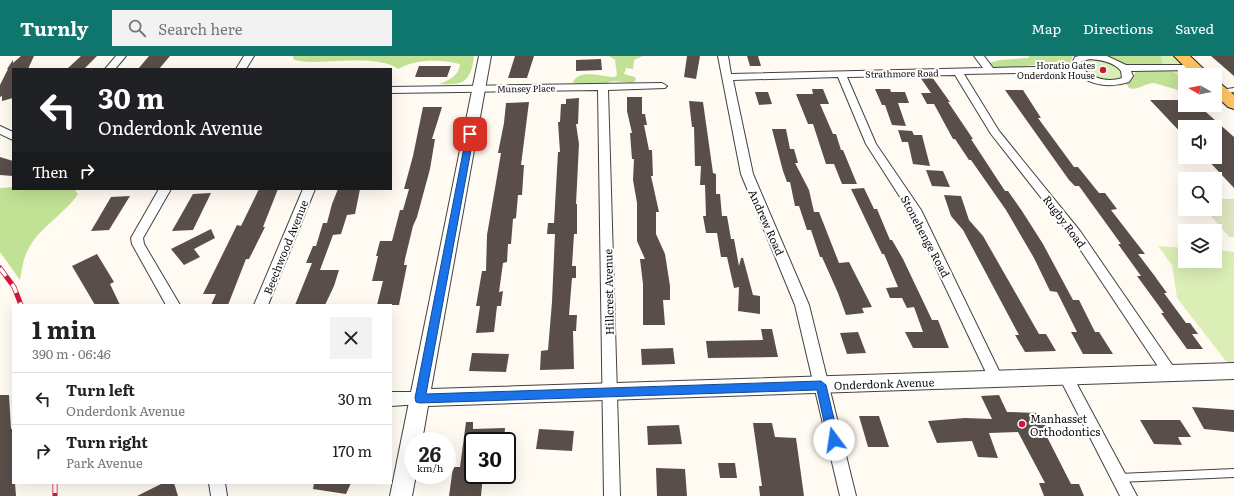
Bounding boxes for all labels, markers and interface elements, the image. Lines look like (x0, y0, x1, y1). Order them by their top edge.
search box (112, 10, 392, 46)
text: Turnly (20, 14, 88, 42)
icon: search (126, 17, 148, 39)
text: Search here (158, 17, 242, 40)
text: Map (1031, 18, 1061, 38)
text: Directions (1083, 18, 1153, 38)
text: Saved (1175, 18, 1214, 38)
place label: Horatio Gates Onderdonk House (1017, 58, 1095, 82)
street label: Strathmore Road (865, 65, 939, 81)
marker: Horatio Gates Onderdonk House (1098, 65, 1108, 75)
north arrow (1178, 68, 1222, 112)
map controls (1178, 68, 1222, 268)
text: 30 m (98, 76, 164, 118)
street label: Munsey Place (497, 80, 555, 96)
icon: left (32, 84, 84, 136)
text: Onderdonk Avenue (98, 114, 263, 141)
pin (453, 117, 487, 151)
button: sound (1178, 120, 1222, 164)
icon: arrive (459, 123, 481, 145)
text: Then (32, 160, 68, 183)
icon: right (76, 160, 98, 182)
button: search (1178, 172, 1222, 216)
street label: Andrew Road (745, 186, 789, 258)
street label: Rugby Road (1040, 191, 1090, 251)
street label: Stonehenge Road (898, 192, 954, 280)
street label: Beechwood Avenue (259, 197, 311, 297)
button: layers (1178, 224, 1222, 268)
street label: Hillcrest Avenue (599, 248, 617, 335)
text: 1 min (32, 311, 96, 346)
button: close (330, 317, 372, 359)
text: 390 m · 06:46 (32, 344, 111, 363)
street label: Onderdonk Avenue (833, 373, 935, 393)
text: Turn left (66, 378, 135, 401)
text: 30 m (338, 387, 372, 410)
icon: left (32, 388, 54, 410)
text: Onderdonk Avenue (66, 401, 185, 420)
place label: Manhasset Orthodontics (1030, 410, 1100, 439)
position arrow (813, 419, 855, 461)
marker: Manhasset Orthodontics (1017, 419, 1027, 429)
text: Turn right (66, 430, 148, 453)
speed limit sign: 30 (464, 432, 516, 484)
text: 26 (419, 438, 441, 468)
text: 170 m (333, 439, 372, 462)
icon: right (32, 440, 54, 462)
text: Park Avenue (66, 453, 143, 472)
text: km/h (417, 460, 443, 475)

